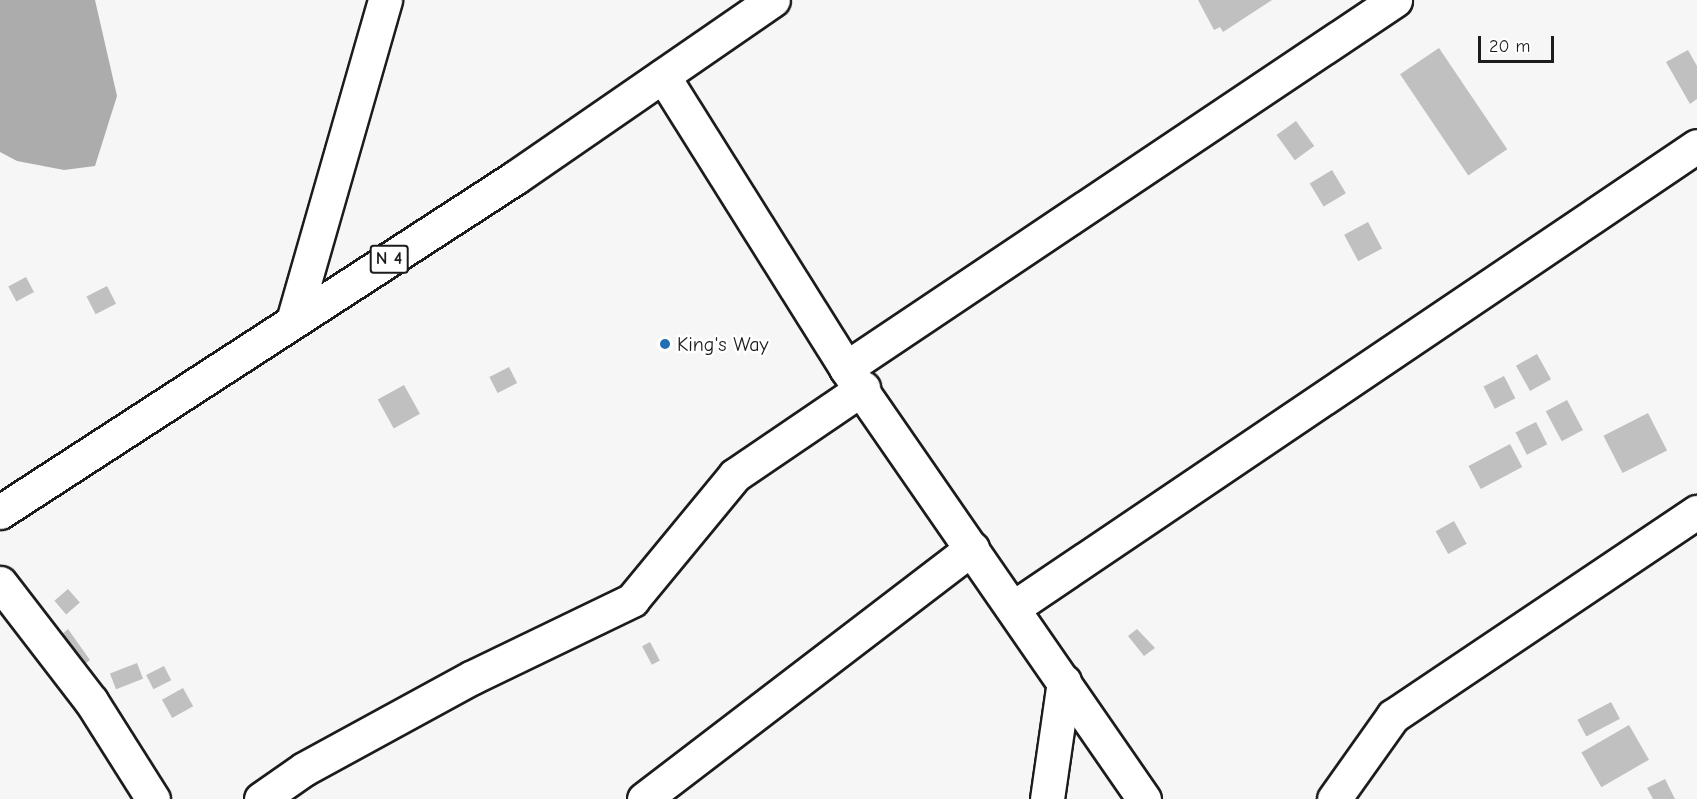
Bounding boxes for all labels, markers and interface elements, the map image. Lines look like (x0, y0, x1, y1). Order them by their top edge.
scale bar (1481, 24, 1558, 62)
text: 20 m (1489, 36, 1530, 57)
road number: N 4 (370, 244, 408, 274)
place label: King's Way (677, 332, 769, 356)
marker: King's Way (658, 337, 672, 351)

